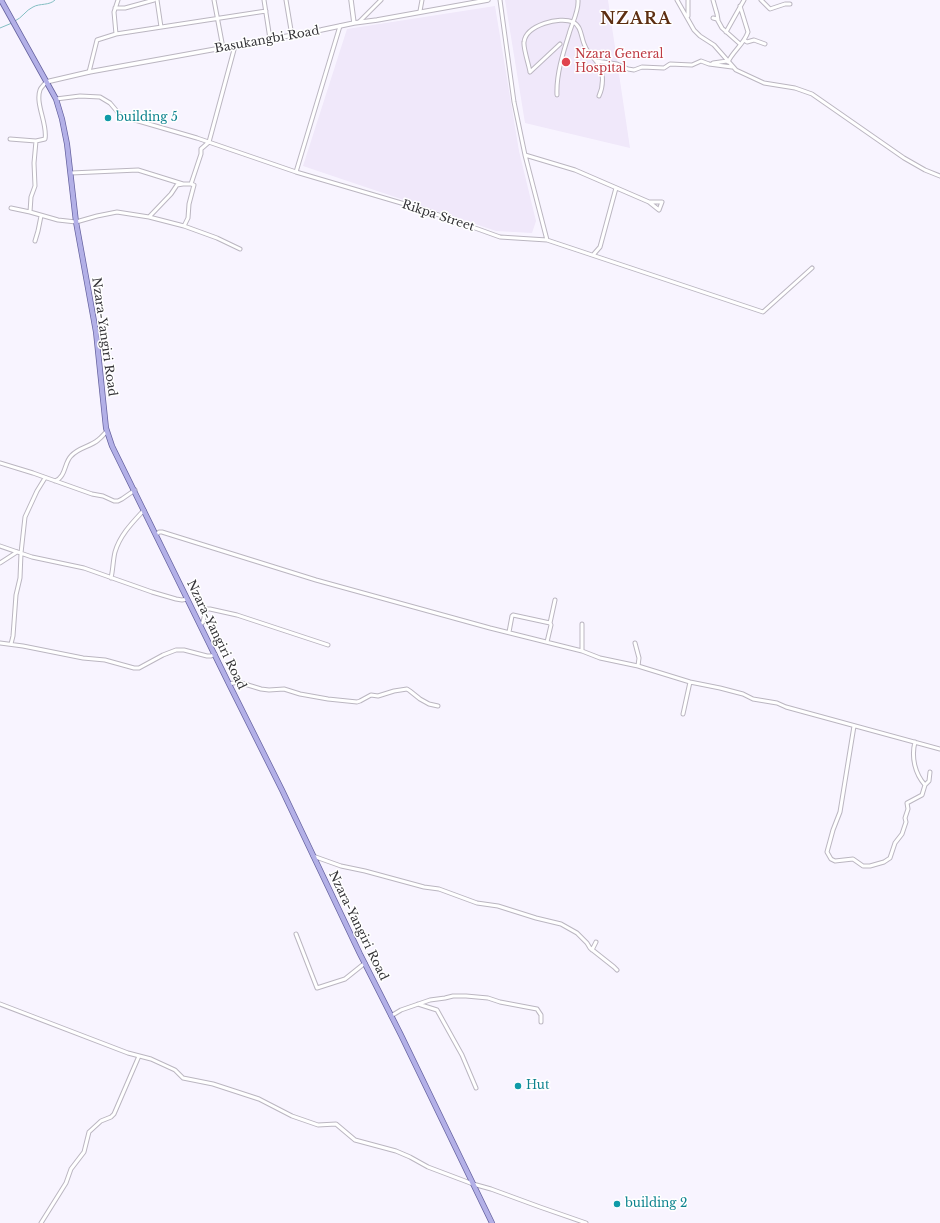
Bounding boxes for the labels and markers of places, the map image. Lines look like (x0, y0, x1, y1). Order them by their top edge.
place label: Nzara General Hospital (575, 48, 663, 76)
marker: Nzara General Hospital (560, 56, 572, 68)
place label: building 5 (116, 111, 178, 125)
marker: building 5 (103, 113, 113, 123)
place label: Hut (526, 1079, 549, 1093)
marker: Hut (513, 1081, 523, 1091)
place label: building 2 (625, 1197, 687, 1211)
marker: building 2 (612, 1199, 622, 1209)

